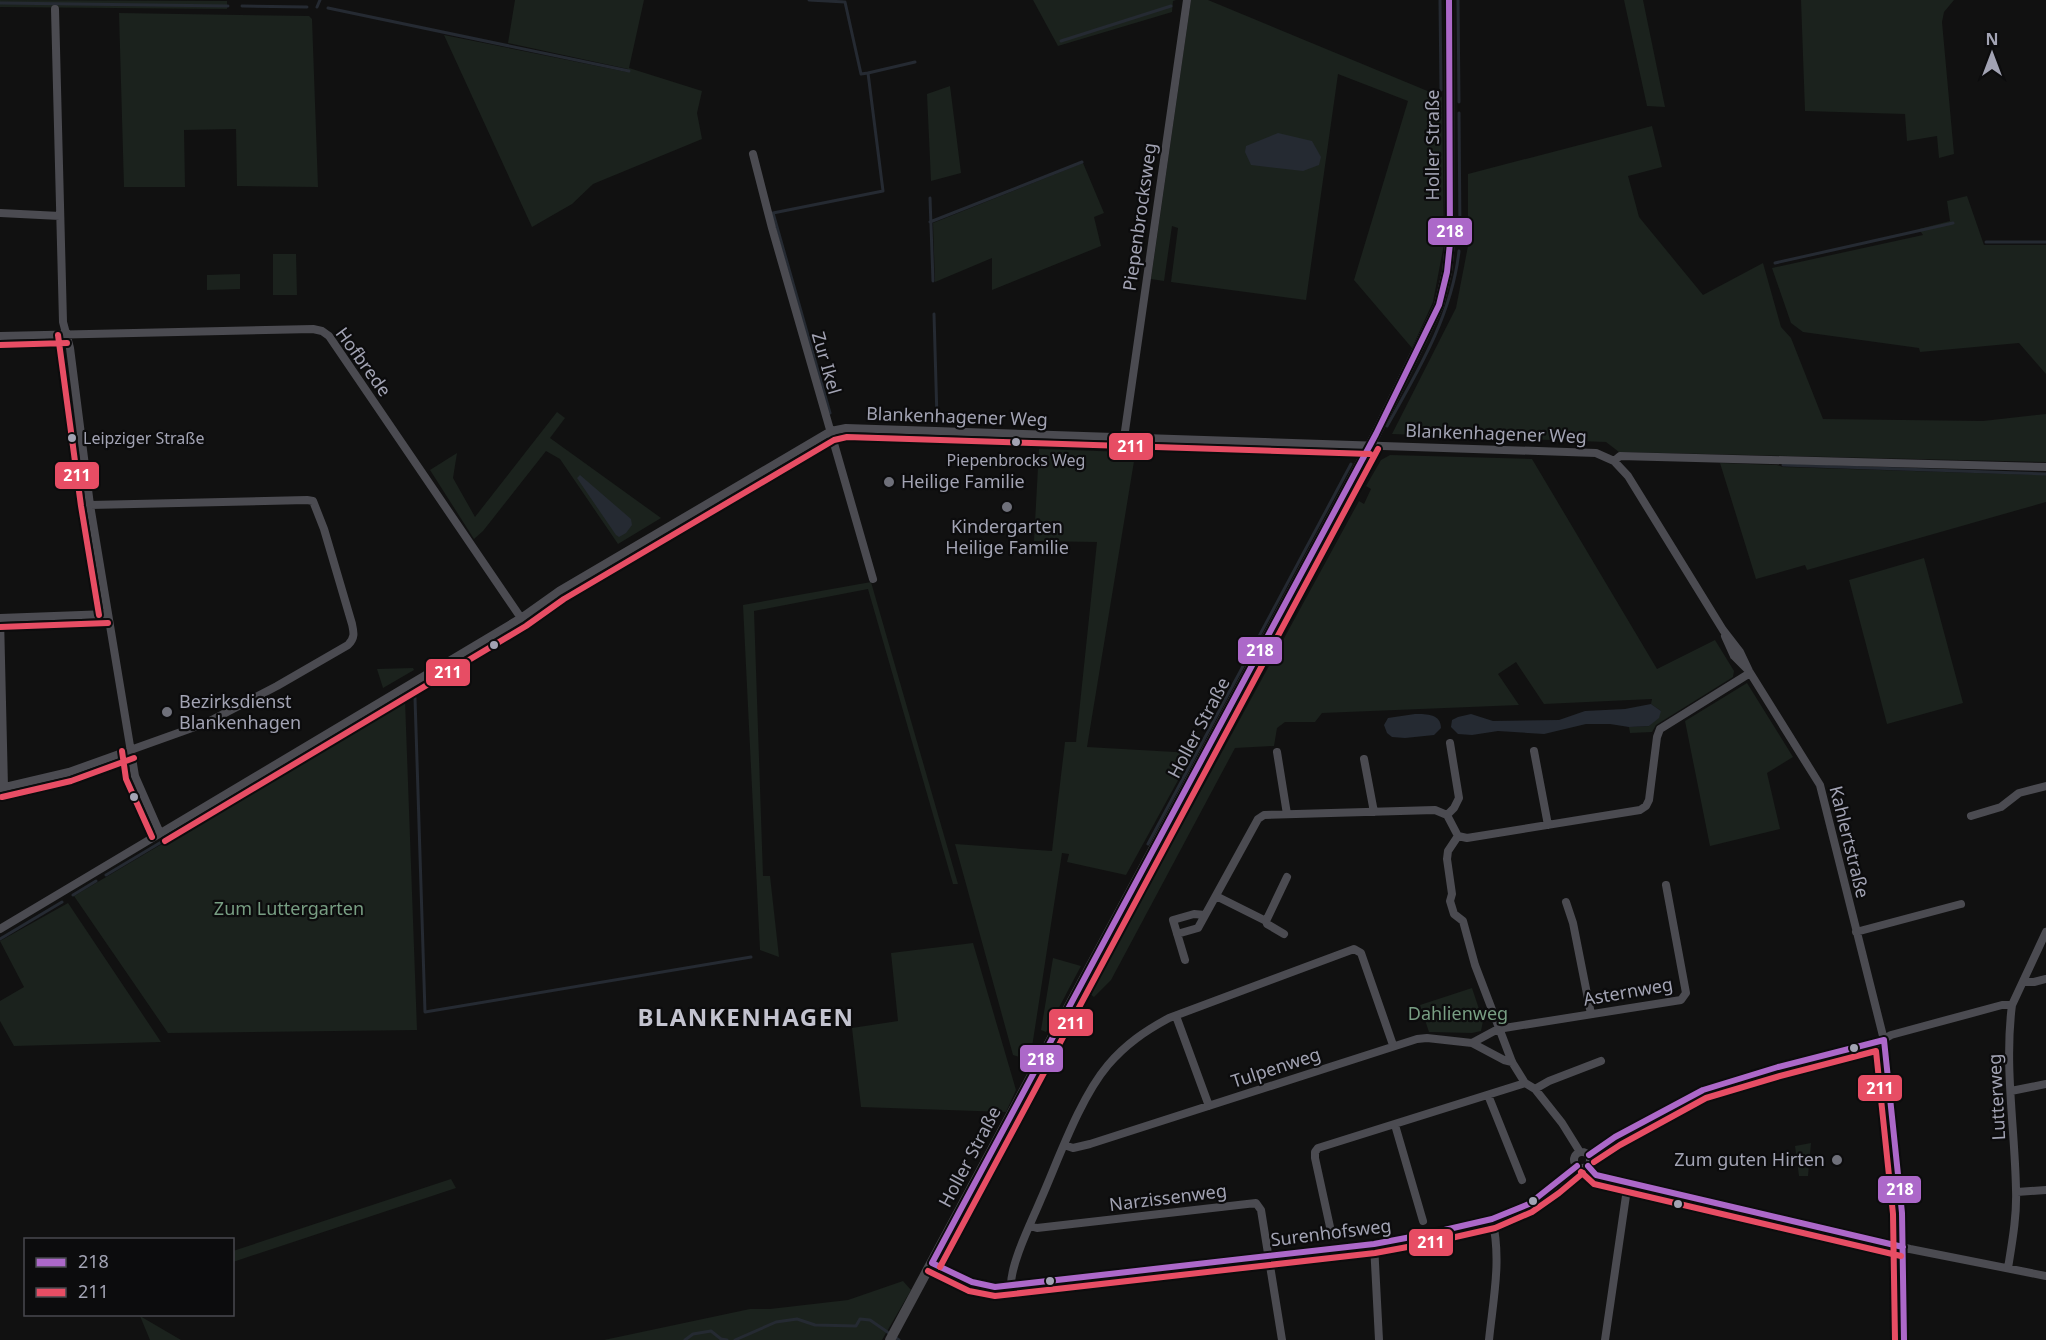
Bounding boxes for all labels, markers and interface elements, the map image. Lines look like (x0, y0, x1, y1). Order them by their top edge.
north arrow (1962, 24, 2022, 84)
text: N (1985, 28, 1999, 50)
street label: Holler Straße (1420, 90, 1444, 200)
street label: Piepenbrocksweg (1117, 141, 1161, 292)
line badge: 218 (1427, 217, 1473, 246)
text: 218 (1436, 220, 1464, 242)
street label: Hofbrede (331, 322, 397, 401)
street label: Zur Ikel (807, 329, 847, 397)
street label: Blankenhagener Weg (866, 401, 1048, 431)
street label: Blankenhagener Weg (1405, 418, 1587, 448)
place label: Leipziger Straße (83, 427, 204, 449)
marker: Leipziger Straße (66, 432, 78, 444)
line badge: 211 (1108, 432, 1154, 461)
text: 211 (1117, 435, 1145, 457)
marker: Piepenbrocks Weg (1010, 436, 1022, 448)
place label: Piepenbrocks Weg (947, 449, 1085, 471)
line badge: 211 (54, 461, 100, 490)
text: 211 (63, 464, 91, 486)
place label: Heilige Familie (901, 469, 1025, 493)
marker: Heilige Familie (882, 475, 896, 489)
marker: Kindergarten Heilige Familie (1000, 500, 1014, 514)
place label: Kindergarten Heilige Familie (945, 514, 1069, 559)
line badge: 218 (1237, 636, 1283, 665)
unlabelled marker (488, 639, 500, 651)
text: 218 (1246, 639, 1274, 661)
line badge: 211 (425, 658, 471, 687)
text: 211 (434, 661, 462, 683)
street label: Holler Straße (1162, 673, 1235, 782)
place label: Bezirksdienst Blankenhagen (179, 689, 301, 734)
marker: Bezirksdienst Blankenhagen (160, 705, 174, 719)
street label: Kahlertstraße (1824, 783, 1876, 900)
unlabelled marker (128, 791, 140, 803)
park label: Zum Luttergarten (214, 896, 364, 920)
street label: Asternweg (1581, 971, 1675, 1011)
district label: BLANKENHAGEN (637, 1000, 855, 1033)
park label: Dahlienweg (1408, 1001, 1508, 1025)
line badge: 211 (1048, 1008, 1094, 1037)
text: 211 (1057, 1012, 1085, 1034)
street label: Tulpenweg (1228, 1041, 1323, 1093)
unlabelled marker (1848, 1042, 1860, 1054)
line badge: 218 (1019, 1044, 1064, 1073)
text: 218 (1027, 1048, 1055, 1070)
street label: Lutterweg (1982, 1053, 2010, 1141)
line badge: 211 (1857, 1074, 1903, 1102)
text: 211 (1866, 1077, 1894, 1099)
street label: Holler Straße (933, 1102, 1006, 1211)
place label: Zum guten Hirten (1674, 1147, 1825, 1171)
marker: Zum guten Hirten (1830, 1153, 1844, 1167)
line badge: 218 (1877, 1175, 1922, 1204)
street label: Narzissenweg (1108, 1178, 1228, 1216)
text: 218 (1886, 1178, 1914, 1200)
unlabelled marker (1527, 1195, 1539, 1207)
unlabelled marker (1672, 1198, 1684, 1210)
street label: Surenhofsweg (1269, 1213, 1393, 1251)
line badge: 211 (1408, 1228, 1454, 1257)
text: 211 (1417, 1231, 1445, 1253)
legend (24, 1238, 234, 1316)
text: 218 (78, 1249, 109, 1273)
unlabelled marker (1044, 1275, 1056, 1287)
text: 211 (78, 1279, 109, 1303)

